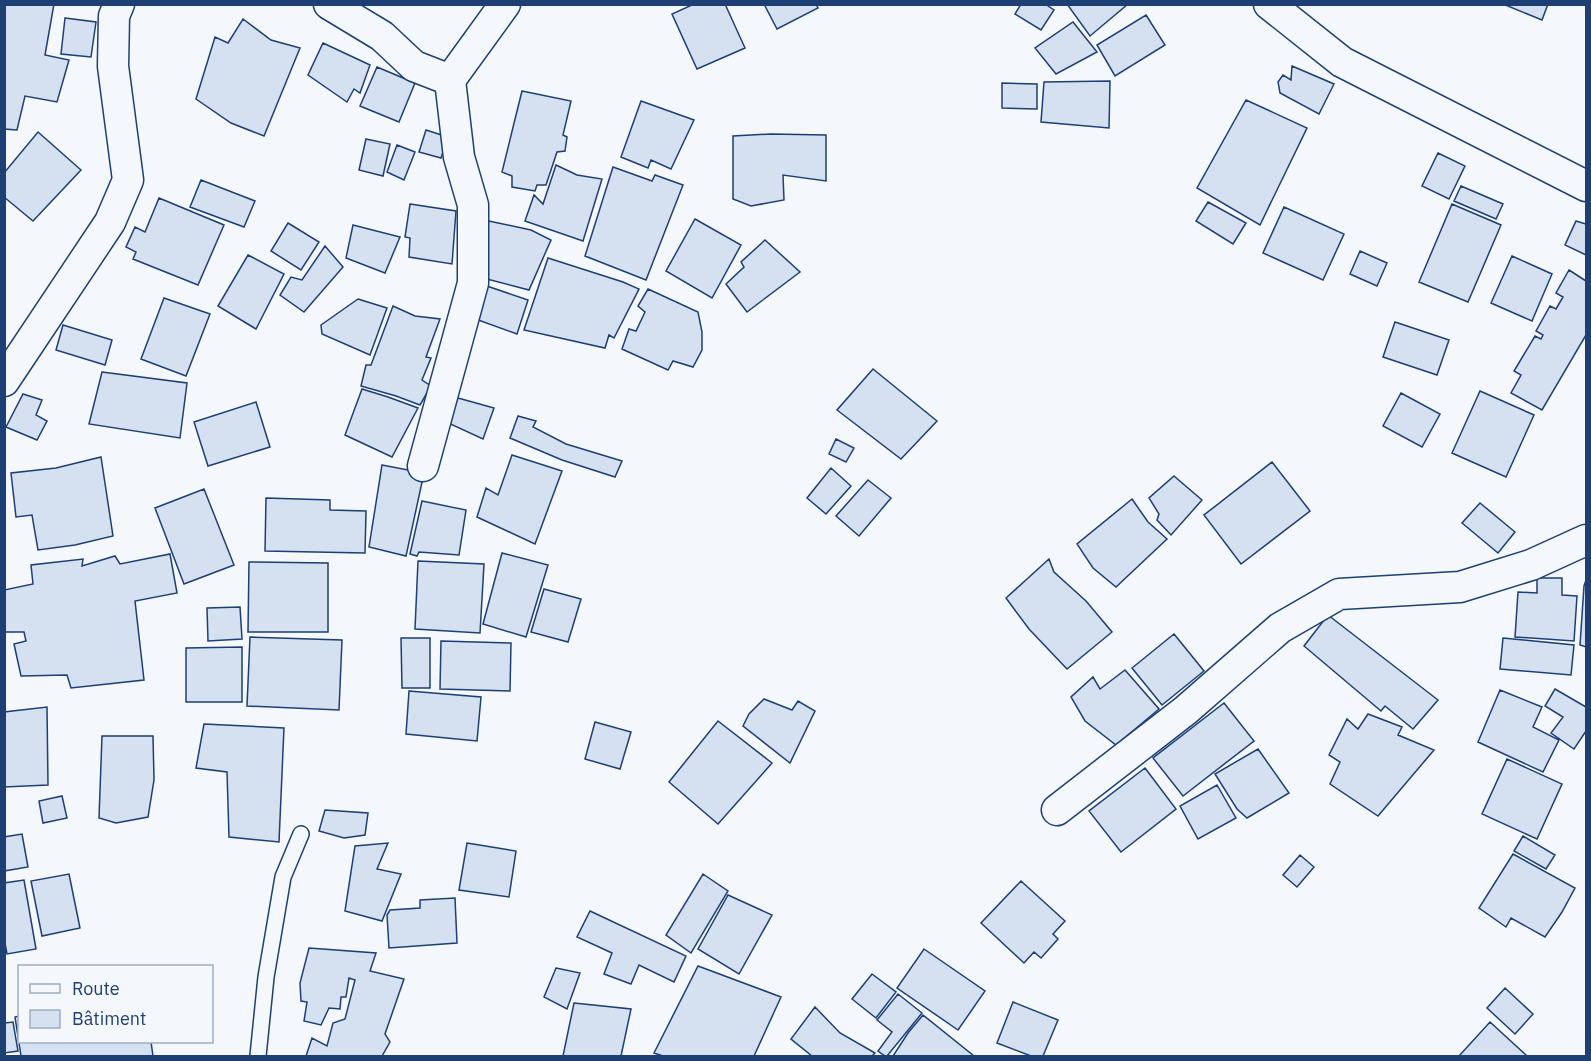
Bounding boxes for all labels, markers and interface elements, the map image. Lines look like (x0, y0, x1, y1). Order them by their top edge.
legend (18, 965, 213, 1043)
text: Route (72, 977, 120, 1000)
text: Bâtiment (72, 1007, 146, 1030)

